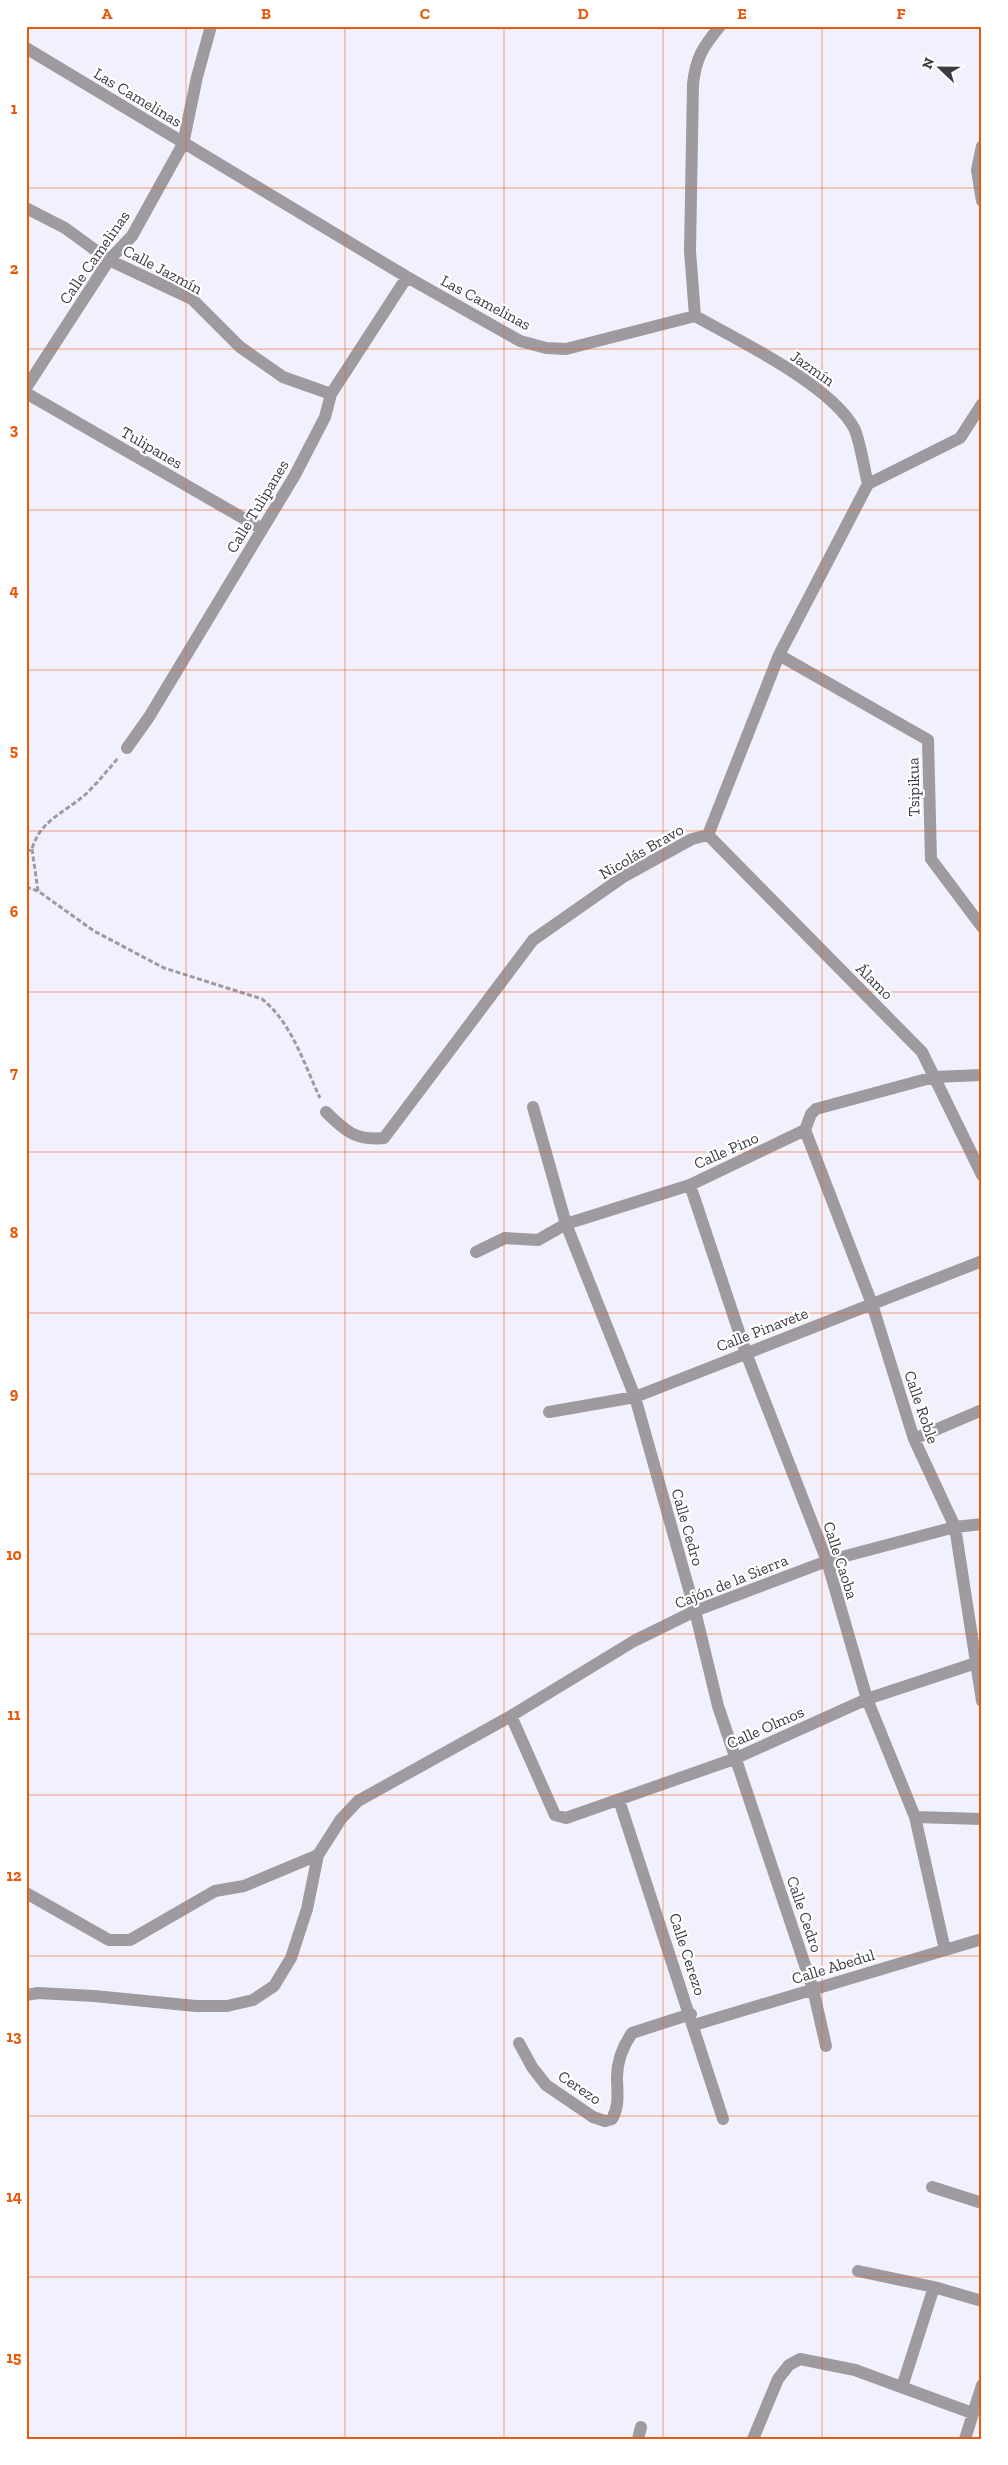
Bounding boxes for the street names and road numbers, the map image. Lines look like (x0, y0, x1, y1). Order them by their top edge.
street label: Las Camelinas (90, 64, 185, 131)
street label: Calle Camelinas (55, 207, 134, 308)
street label: Calle Jazmín (120, 241, 206, 299)
street label: Las Camelinas (438, 271, 534, 334)
street label: Jazmín (787, 346, 839, 391)
street label: Tulipanes (118, 422, 186, 473)
street label: Calle Tulipanes (222, 456, 293, 556)
street label: Tsipikua (903, 757, 924, 817)
street label: Nicolás Bravo (596, 820, 687, 883)
street label: Álamo (852, 959, 897, 1004)
street label: Calle Pino (691, 1128, 761, 1173)
street label: Calle Pinavete (714, 1303, 811, 1356)
street label: Calle Roble (900, 1368, 943, 1446)
street label: Calle Cedro (667, 1486, 708, 1568)
street label: Calle Caoba (819, 1519, 862, 1602)
street label: Cajón de la Sierra (672, 1550, 791, 1613)
street label: Calle Olmos (724, 1702, 807, 1753)
street label: Calle Cedro (783, 1874, 826, 1955)
street label: Calle Cerezo (665, 1911, 710, 1998)
street label: Calle Abedul (789, 1945, 877, 1988)
street label: Cerezo (555, 2066, 605, 2109)

